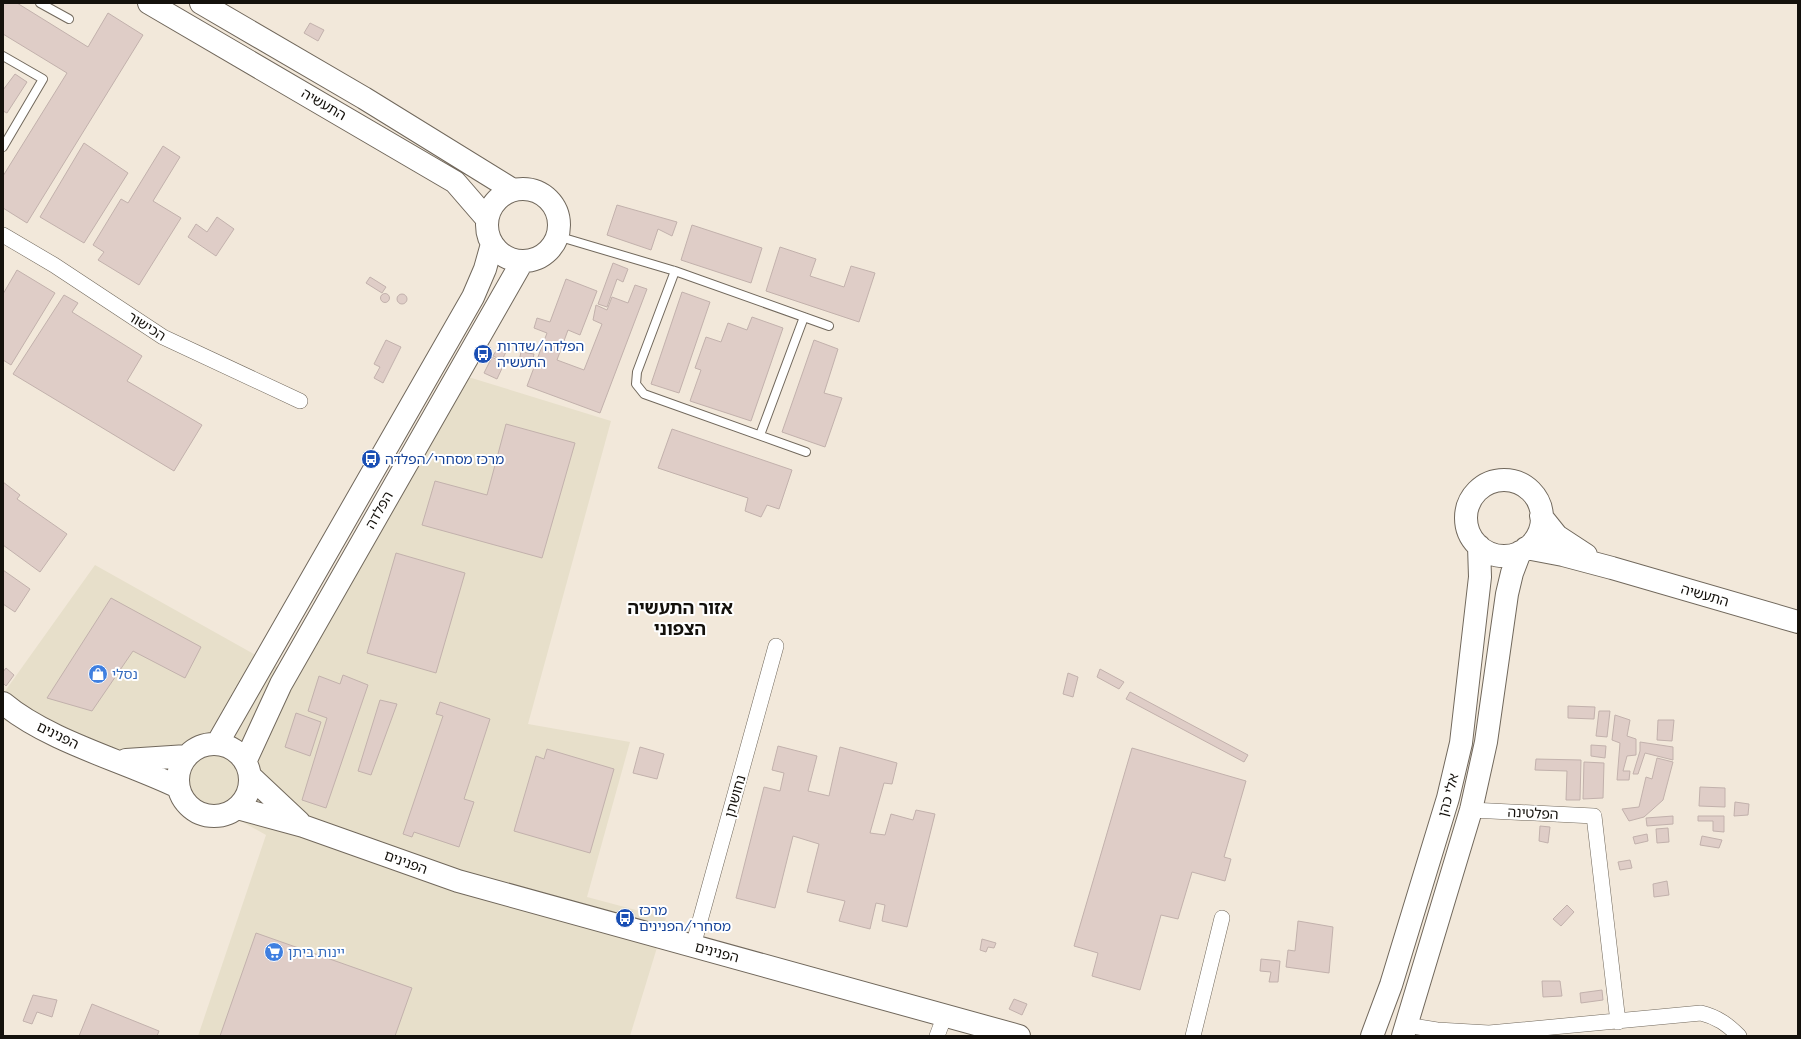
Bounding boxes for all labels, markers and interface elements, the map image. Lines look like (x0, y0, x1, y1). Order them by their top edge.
street label: התעשיה (299, 85, 349, 123)
street label: הכישור (125, 308, 169, 344)
place label: הפלדה/שדרות התעשיה (497, 338, 584, 370)
bus stop icon: הפלדה/שדרות התעשיה (472, 343, 494, 365)
bus stop icon: מרכז מסחרי/הפלדה (360, 448, 382, 470)
place label: מרכז מסחרי/הפלדה (385, 451, 504, 467)
street label: הפלדה (362, 488, 396, 532)
street label: התעשיה (1679, 581, 1731, 609)
district label: אזור התעשיה הצפוני (627, 597, 733, 639)
shop icon: נסלי (87, 663, 109, 685)
place label: נסלי (112, 666, 138, 682)
street label: הפנינים (34, 718, 82, 752)
street label: אלי כהן (1435, 771, 1462, 819)
street label: נחושתן (721, 773, 749, 819)
street label: הפלטינה (1507, 804, 1559, 822)
street label: הפנינים (382, 847, 430, 877)
place label: מרכז מסחרי/הפנינים (639, 902, 731, 934)
bus stop icon: מרכז מסחרי/הפנינים (614, 907, 636, 929)
street label: הפנינים (693, 938, 741, 966)
supermarket icon: יינות ביתן (263, 941, 285, 963)
place label: יינות ביתן (288, 944, 345, 960)

